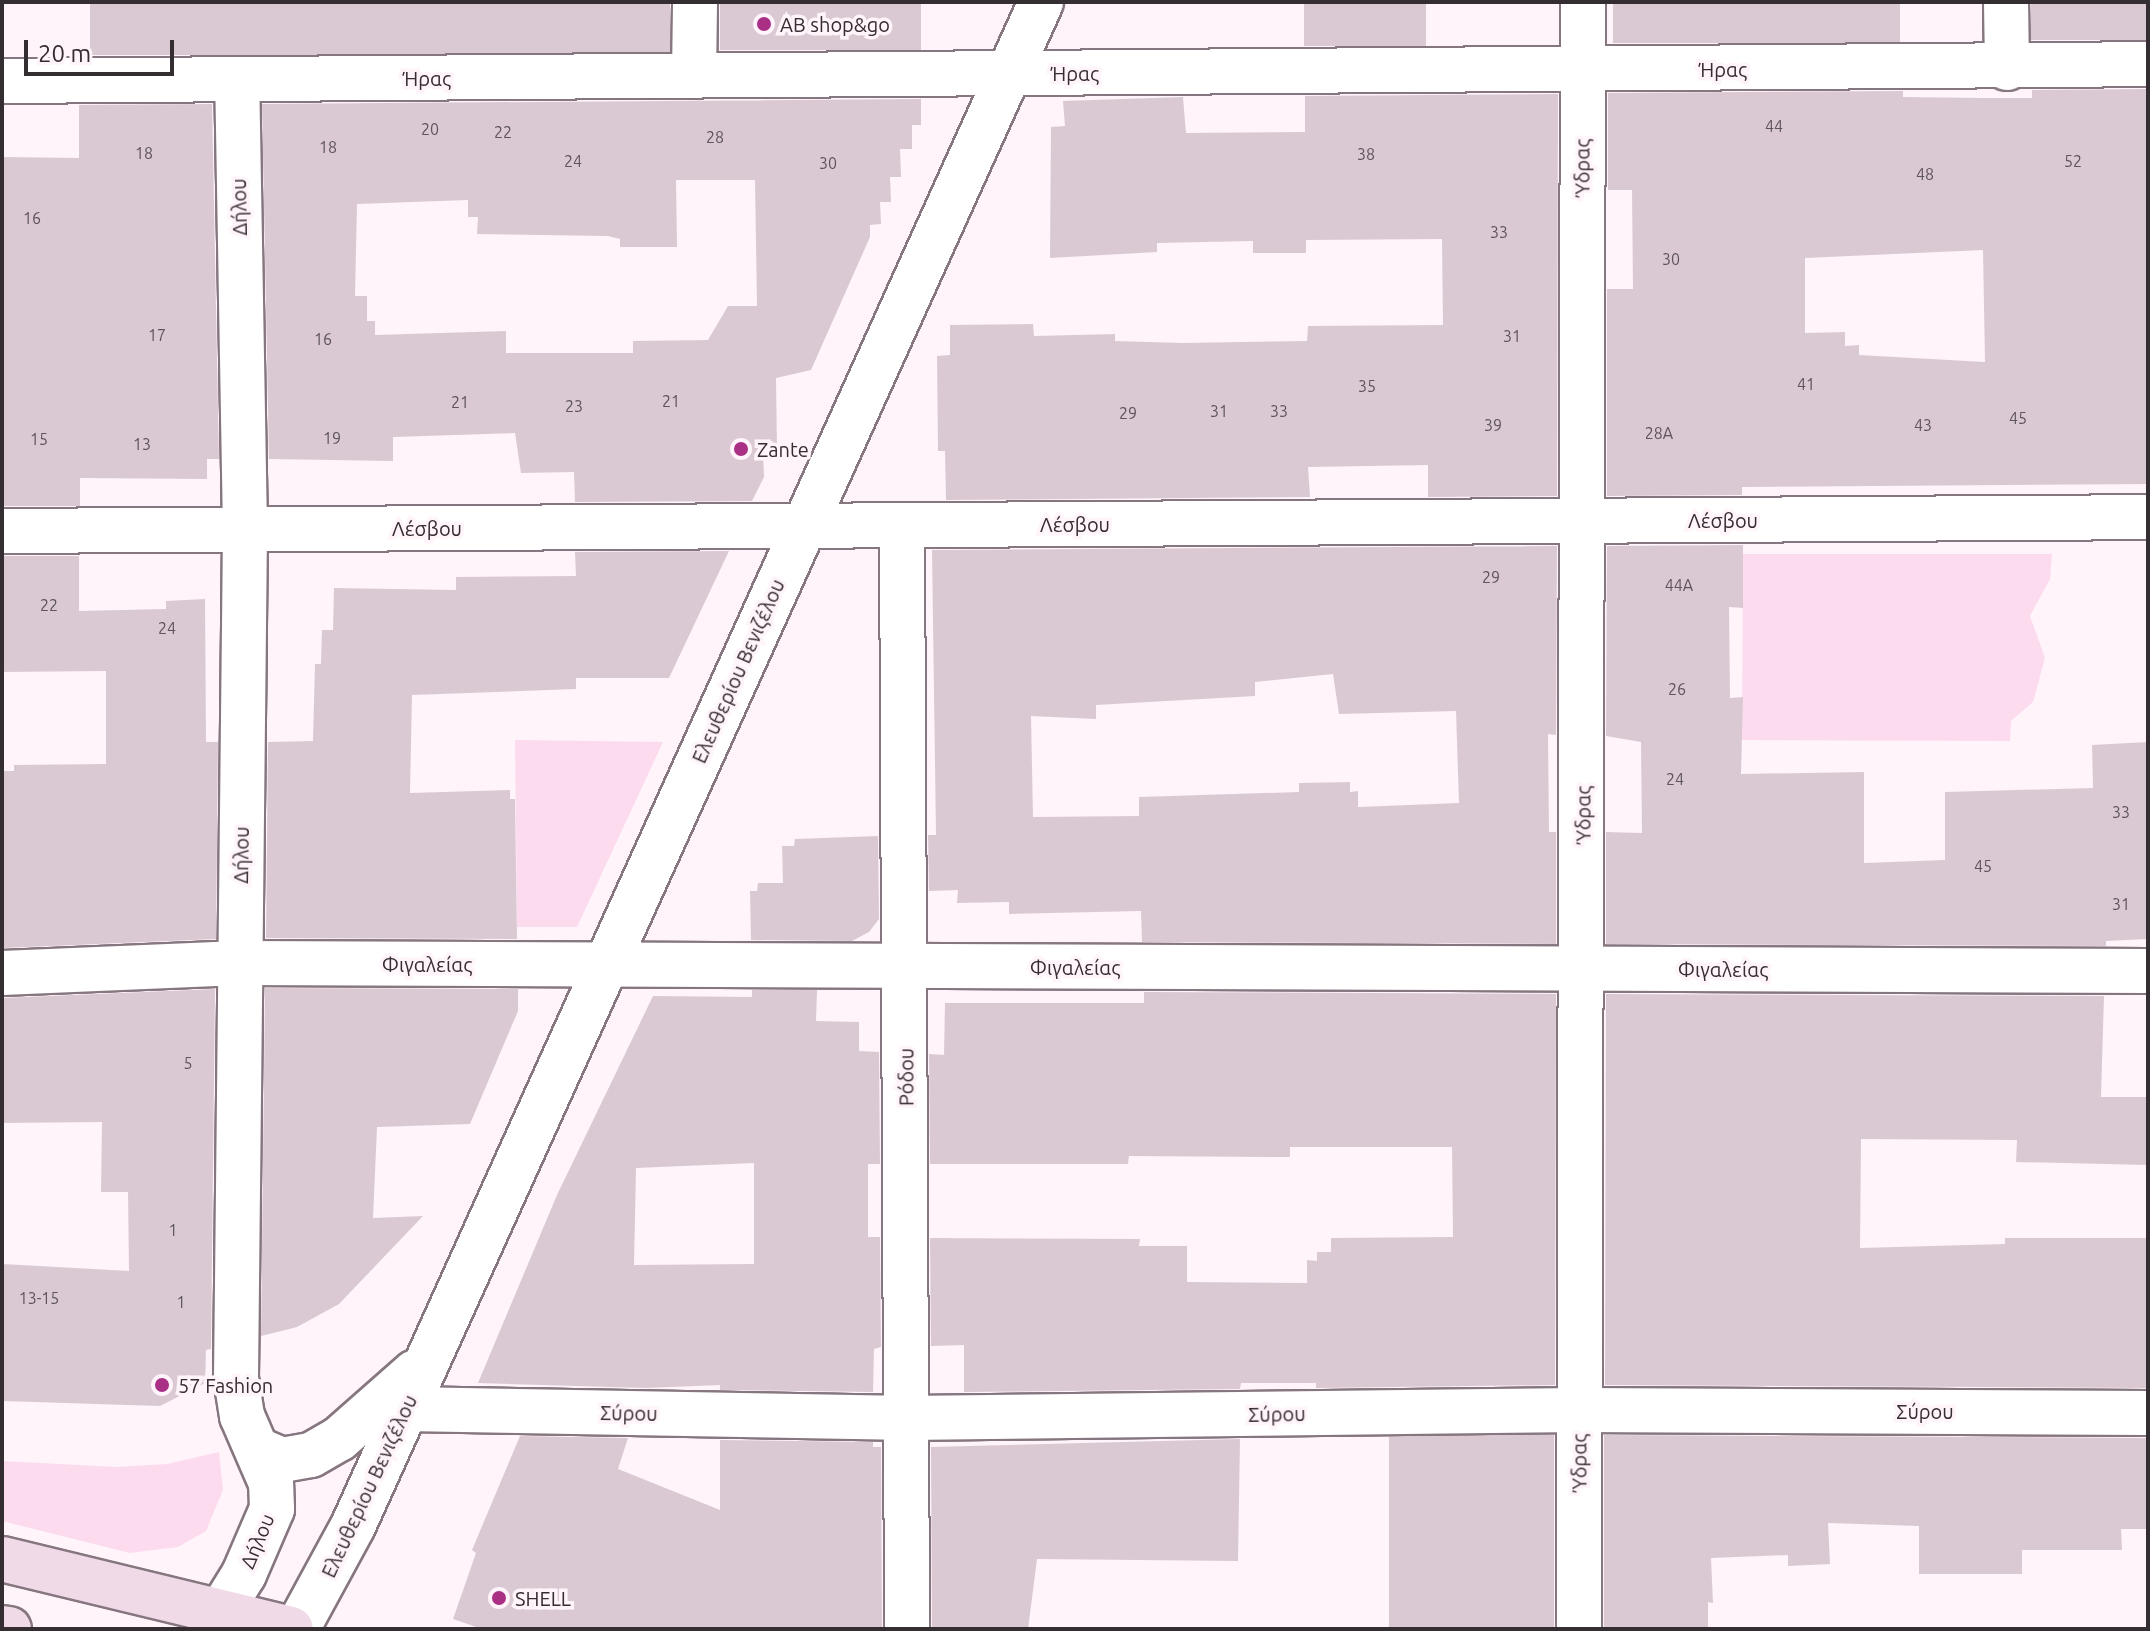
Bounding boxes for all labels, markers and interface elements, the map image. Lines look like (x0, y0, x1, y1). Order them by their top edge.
place label: AB shop&go (780, 12, 890, 36)
marker: AB shop&go (755, 15, 773, 33)
scale bar (28, 24, 178, 74)
text: 20 m (38, 40, 91, 67)
street label: Ήρας (1699, 57, 1747, 81)
street label: Ήρας (1051, 61, 1099, 85)
street label: Ήρας (403, 66, 451, 90)
house number: 44 (1765, 116, 1783, 136)
house number: 20 (421, 119, 439, 139)
house number: 22 (494, 122, 512, 142)
house number: 28 (706, 127, 724, 147)
house number: 18 (319, 137, 337, 157)
street label: Ύδρας (1570, 139, 1594, 197)
house number: 18 (135, 143, 153, 163)
house number: 38 (1357, 144, 1375, 164)
house number: 24 (564, 151, 582, 171)
house number: 52 (2064, 151, 2082, 171)
house number: 30 (819, 153, 837, 173)
house number: 48 (1916, 164, 1934, 184)
street label: Δήλου (227, 178, 251, 236)
house number: 16 (23, 208, 41, 228)
house number: 33 (1490, 222, 1508, 242)
house number: 30 (1662, 249, 1680, 269)
house number: 17 (148, 325, 166, 345)
house number: 31 (1503, 326, 1521, 346)
house number: 16 (314, 329, 332, 349)
house number: 41 (1797, 374, 1815, 394)
house number: 35 (1358, 376, 1376, 396)
house number: 21 (662, 391, 680, 411)
house number: 21 (451, 392, 469, 412)
house number: 23 (565, 396, 583, 416)
house number: 31 (1210, 401, 1228, 421)
house number: 33 (1270, 401, 1288, 421)
house number: 29 (1119, 403, 1137, 423)
house number: 45 (2009, 408, 2027, 428)
house number: 39 (1484, 415, 1502, 435)
house number: 43 (1914, 415, 1932, 435)
house number: 28Α (1645, 423, 1673, 443)
house number: 19 (323, 428, 341, 448)
house number: 15 (30, 429, 48, 449)
house number: 13 (133, 434, 151, 454)
place label: Zante (757, 437, 809, 461)
marker: Zante (732, 440, 750, 458)
street label: Λέσβου (1688, 508, 1758, 532)
street label: Λέσβου (1040, 512, 1110, 536)
street label: Λέσβου (392, 516, 462, 540)
house number: 29 (1482, 567, 1500, 587)
street label: Ελευθερίου Βενιζέλου (687, 575, 789, 767)
house number: 44Α (1665, 575, 1693, 595)
house number: 22 (40, 595, 58, 615)
house number: 24 (158, 618, 176, 638)
house number: 26 (1668, 679, 1686, 699)
house number: 24 (1666, 769, 1684, 789)
street label: Ύδρας (1571, 786, 1595, 844)
house number: 33 (2112, 802, 2130, 822)
street label: Δήλου (229, 826, 253, 884)
house number: 45 (1974, 856, 1992, 876)
house number: 31 (2112, 894, 2130, 914)
street label: Φιγαλείας (382, 952, 472, 976)
street label: Φιγαλείας (1030, 955, 1120, 979)
street label: Φιγαλείας (1678, 957, 1768, 981)
street label: Ρόδου (894, 1048, 918, 1106)
house number: 5 (183, 1053, 193, 1073)
house number: 1 (168, 1220, 178, 1240)
house number: 13-15 (19, 1288, 59, 1308)
house number: 1 (176, 1292, 186, 1312)
place label: 57 Fashion (178, 1373, 273, 1397)
marker: 57 Fashion (153, 1376, 171, 1394)
street label: Ελευθερίου Βενιζέλου (316, 1391, 422, 1581)
street label: Σύρου (1896, 1399, 1954, 1423)
street label: Σύρου (600, 1401, 658, 1425)
street label: Σύρου (1248, 1402, 1306, 1426)
street label: Ύδρας (1567, 1434, 1591, 1492)
street label: Δήλου (235, 1510, 279, 1572)
place label: SHELL (515, 1586, 571, 1610)
marker: SHELL (490, 1589, 508, 1607)

